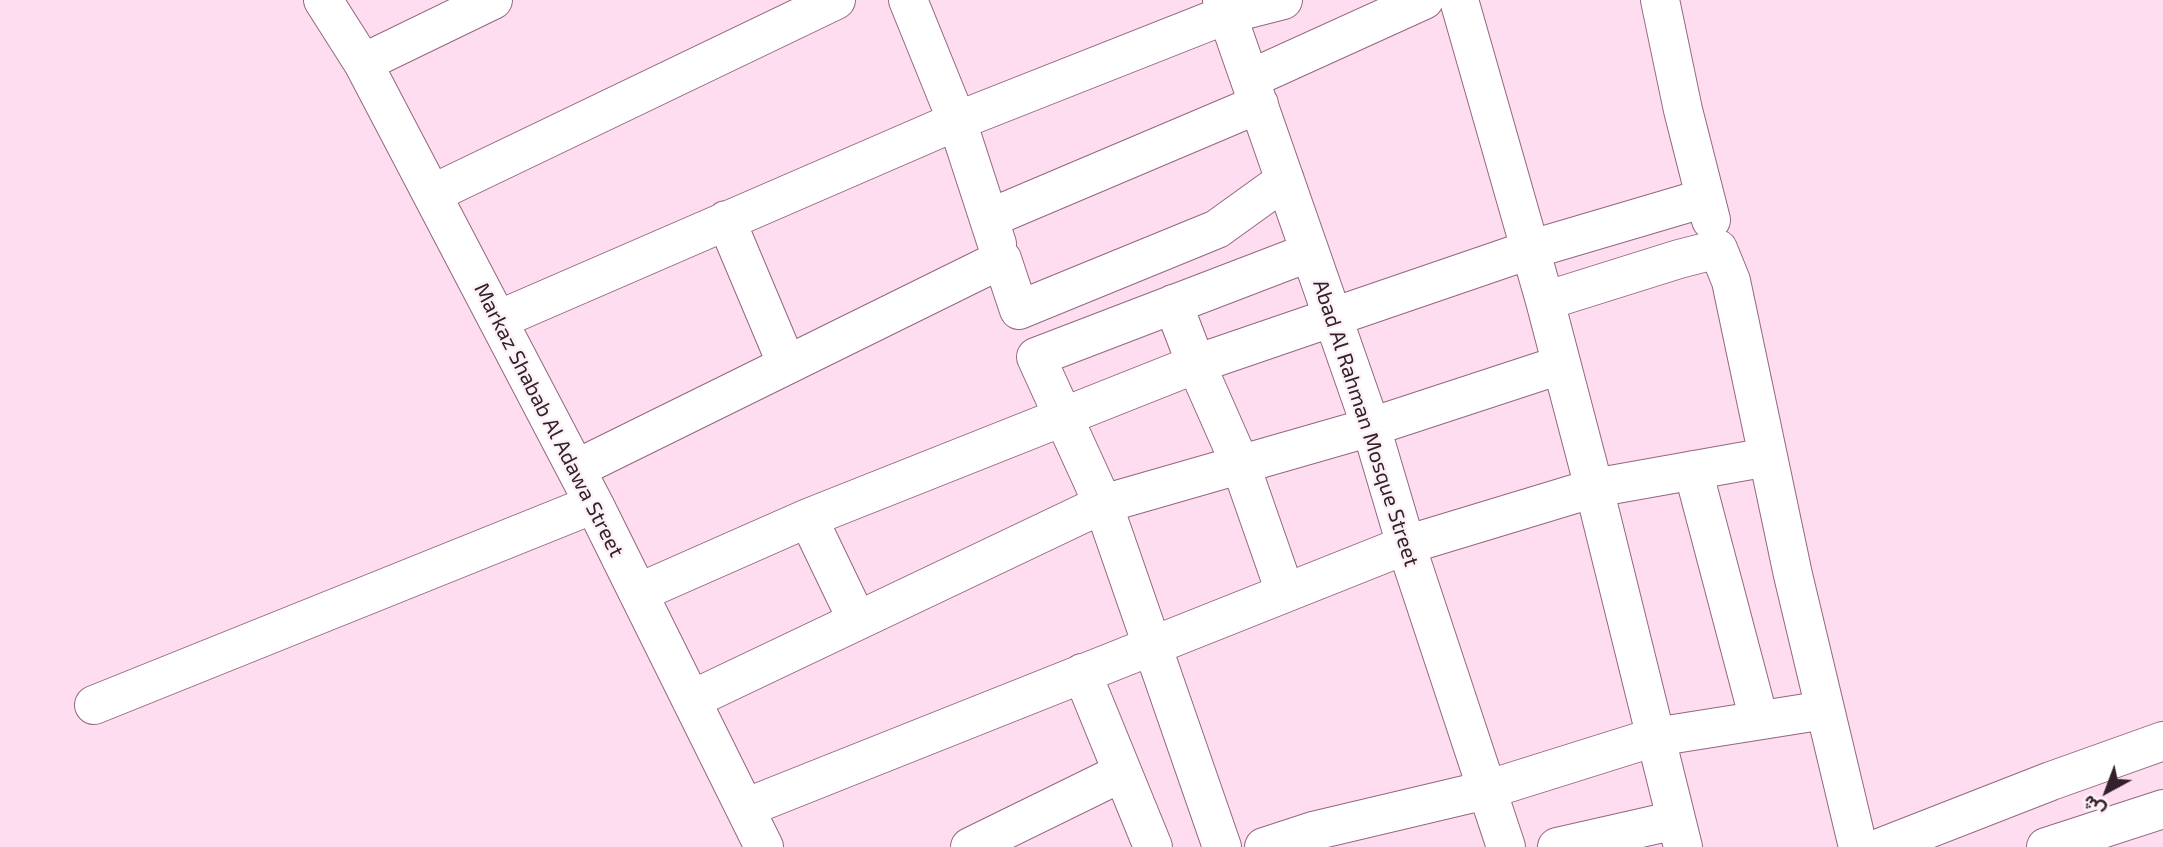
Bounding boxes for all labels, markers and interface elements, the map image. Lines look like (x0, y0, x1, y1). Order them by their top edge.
street label: Abad Al Rahman Mosque Street (1308, 276, 1424, 570)
street label: Markaz Shabab Al Adawa Street (469, 279, 629, 561)
north arrow (2072, 756, 2142, 826)
text: ش (2077, 791, 2109, 823)

